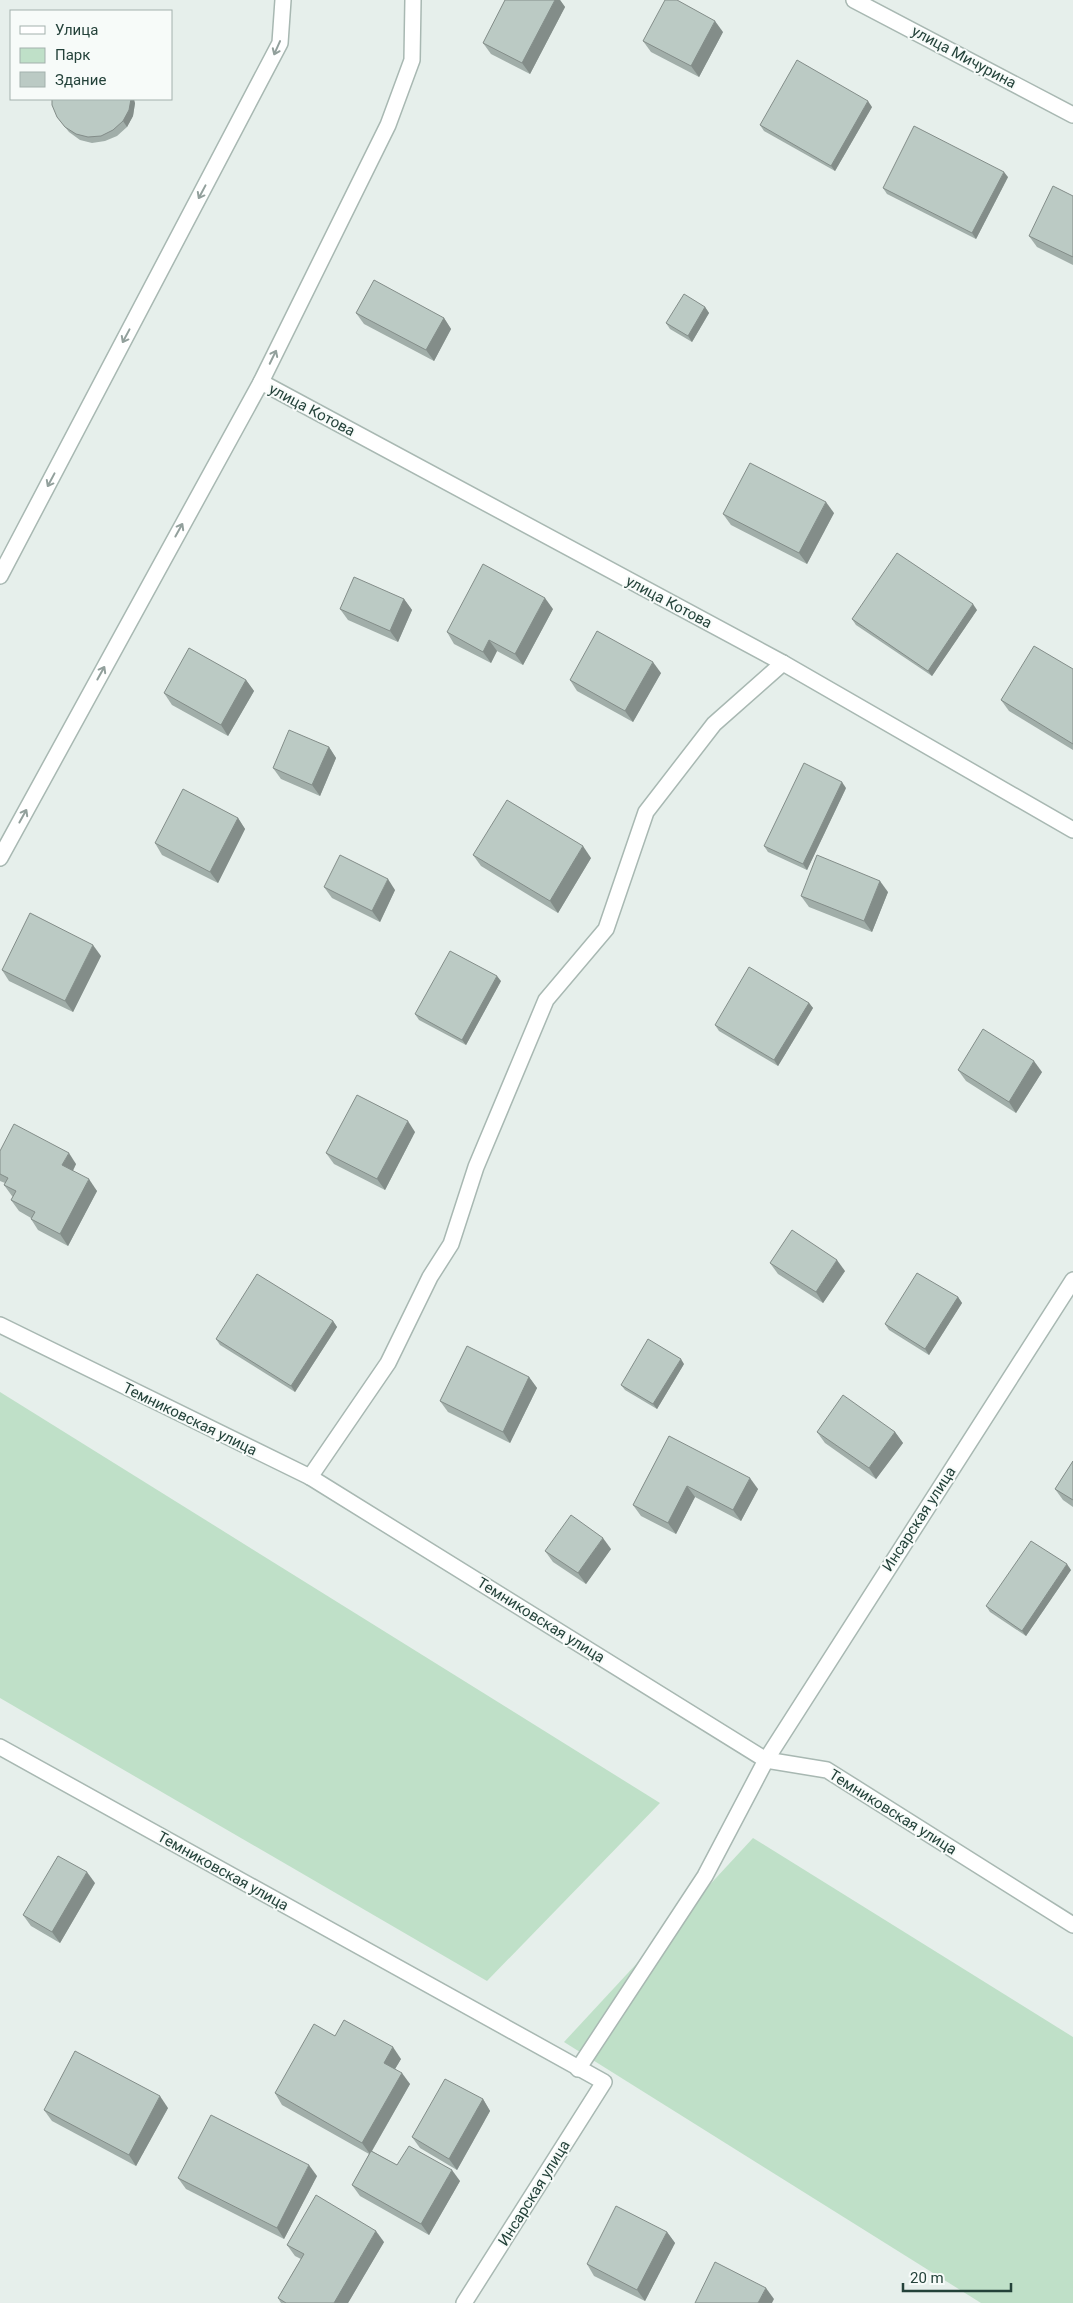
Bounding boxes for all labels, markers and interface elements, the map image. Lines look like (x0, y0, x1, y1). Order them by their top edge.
legend (10, 10, 172, 100)
text: Улица (55, 21, 98, 39)
street label: улица Мичурина (909, 22, 1019, 92)
one-way arrow (271, 40, 281, 55)
text: Парк (55, 46, 90, 64)
text: Здание (55, 71, 106, 89)
one-way arrow (197, 184, 206, 199)
one-way arrow (121, 328, 131, 343)
one-way arrow (268, 349, 278, 364)
street label: улица Котова (266, 380, 358, 440)
one-way arrow (45, 472, 55, 486)
one-way arrow (174, 523, 184, 538)
street label: улица Котова (623, 572, 715, 632)
one-way arrow (97, 666, 107, 681)
one-way arrow (19, 809, 29, 823)
street label: Темниковская улица (120, 1379, 260, 1459)
street label: Инсарская улица (878, 1463, 960, 1575)
street label: Темниковская улица (474, 1573, 608, 1667)
street label: Темниковская улица (826, 1765, 960, 1859)
street label: Темниковская улица (154, 1828, 292, 1914)
street label: Инсарская улица (494, 2137, 574, 2249)
scale bar (903, 2260, 1010, 2292)
text: 20 m (910, 2269, 944, 2287)

